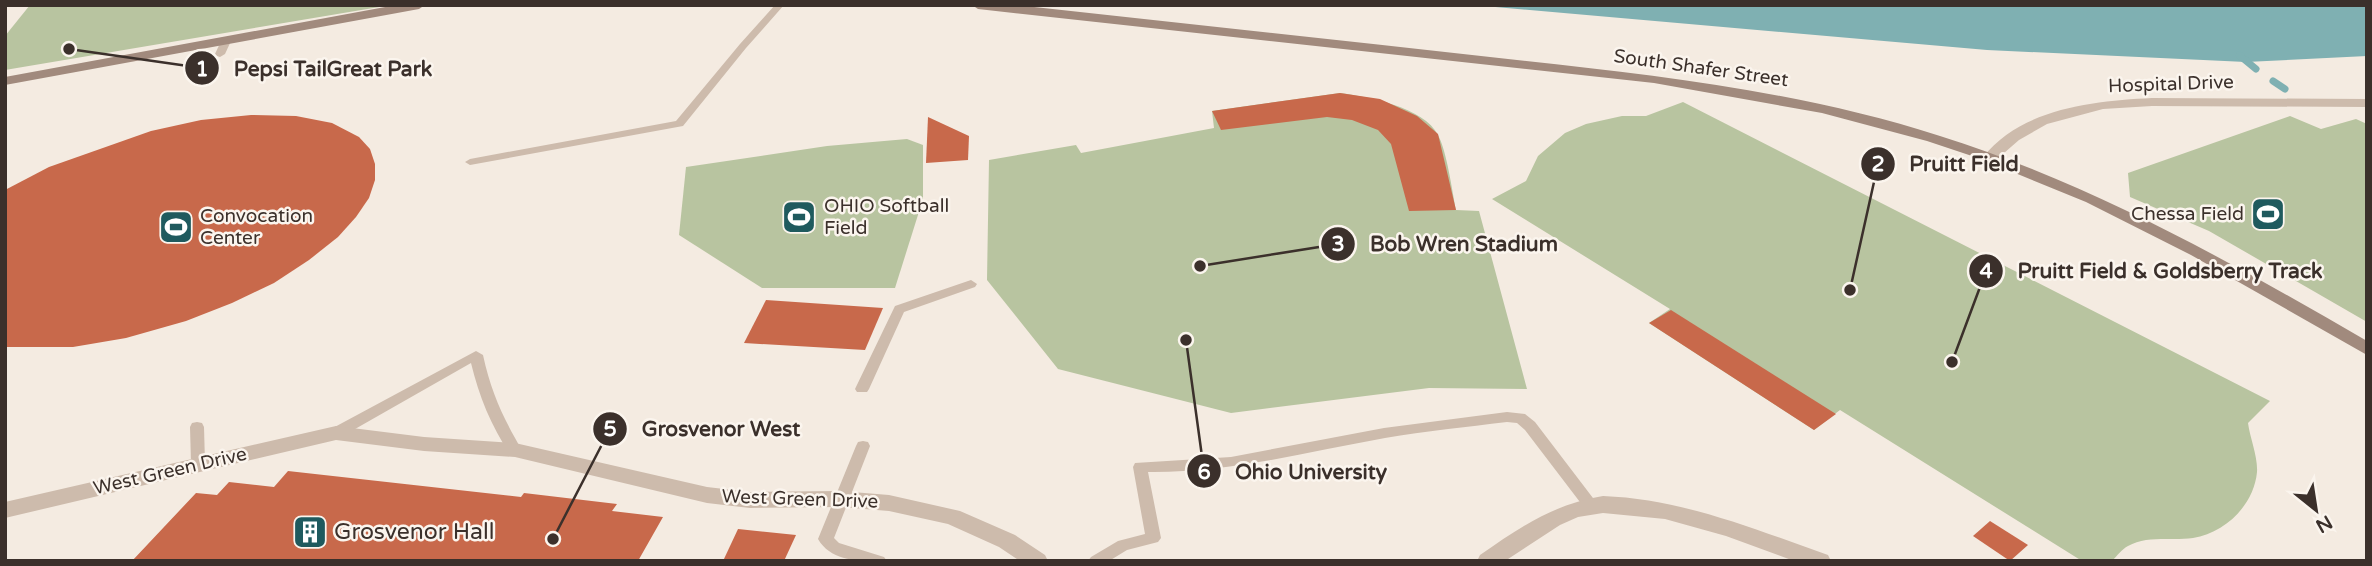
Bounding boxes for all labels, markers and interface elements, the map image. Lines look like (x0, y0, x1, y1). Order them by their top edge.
street label: South Shafer Street (1612, 45, 1790, 91)
callout: Pepsi TailGreat Park (184, 47, 446, 89)
text: 1 (195, 57, 209, 82)
text: Pepsi TailGreat Park (234, 57, 433, 82)
street label: Hospital Drive (2108, 71, 2234, 97)
callout: Pruitt Field (1860, 143, 2033, 185)
text: 2 (1871, 152, 1885, 177)
text: Pruitt Field (1909, 152, 2019, 177)
place label: OHIO Softball Field (824, 195, 949, 239)
sports icon: Chessa Field (2249, 195, 2287, 233)
sports icon: OHIO Softball Field (780, 198, 818, 236)
place label: Chessa Field (2131, 203, 2244, 225)
place label: Convocation Center (200, 205, 313, 249)
sports icon: Convocation Center (157, 208, 195, 246)
callout: Bob Wren Stadium (1321, 223, 1572, 265)
text: 3 (1331, 232, 1345, 257)
text: Bob Wren Stadium (1370, 232, 1558, 257)
callout: Pruitt Field & Goldsberry Track (1968, 250, 2336, 292)
text: 4 (1979, 259, 1993, 284)
text: Pruitt Field & Goldsberry Track (2017, 259, 2323, 284)
callout: Grosvenor West (592, 408, 814, 450)
text: 5 (603, 417, 617, 442)
text: Grosvenor West (642, 417, 800, 442)
street label: West Green Drive (91, 443, 249, 499)
callout: Ohio University (1186, 450, 1401, 492)
text: 6 (1197, 460, 1211, 485)
text: Ohio University (1235, 460, 1388, 485)
north arrow (2281, 475, 2351, 545)
street label: West Green Drive (721, 485, 879, 513)
text: N (2312, 511, 2336, 537)
building icon: Grosvenor Hall (291, 513, 329, 551)
place label: Grosvenor Hall (334, 518, 494, 546)

